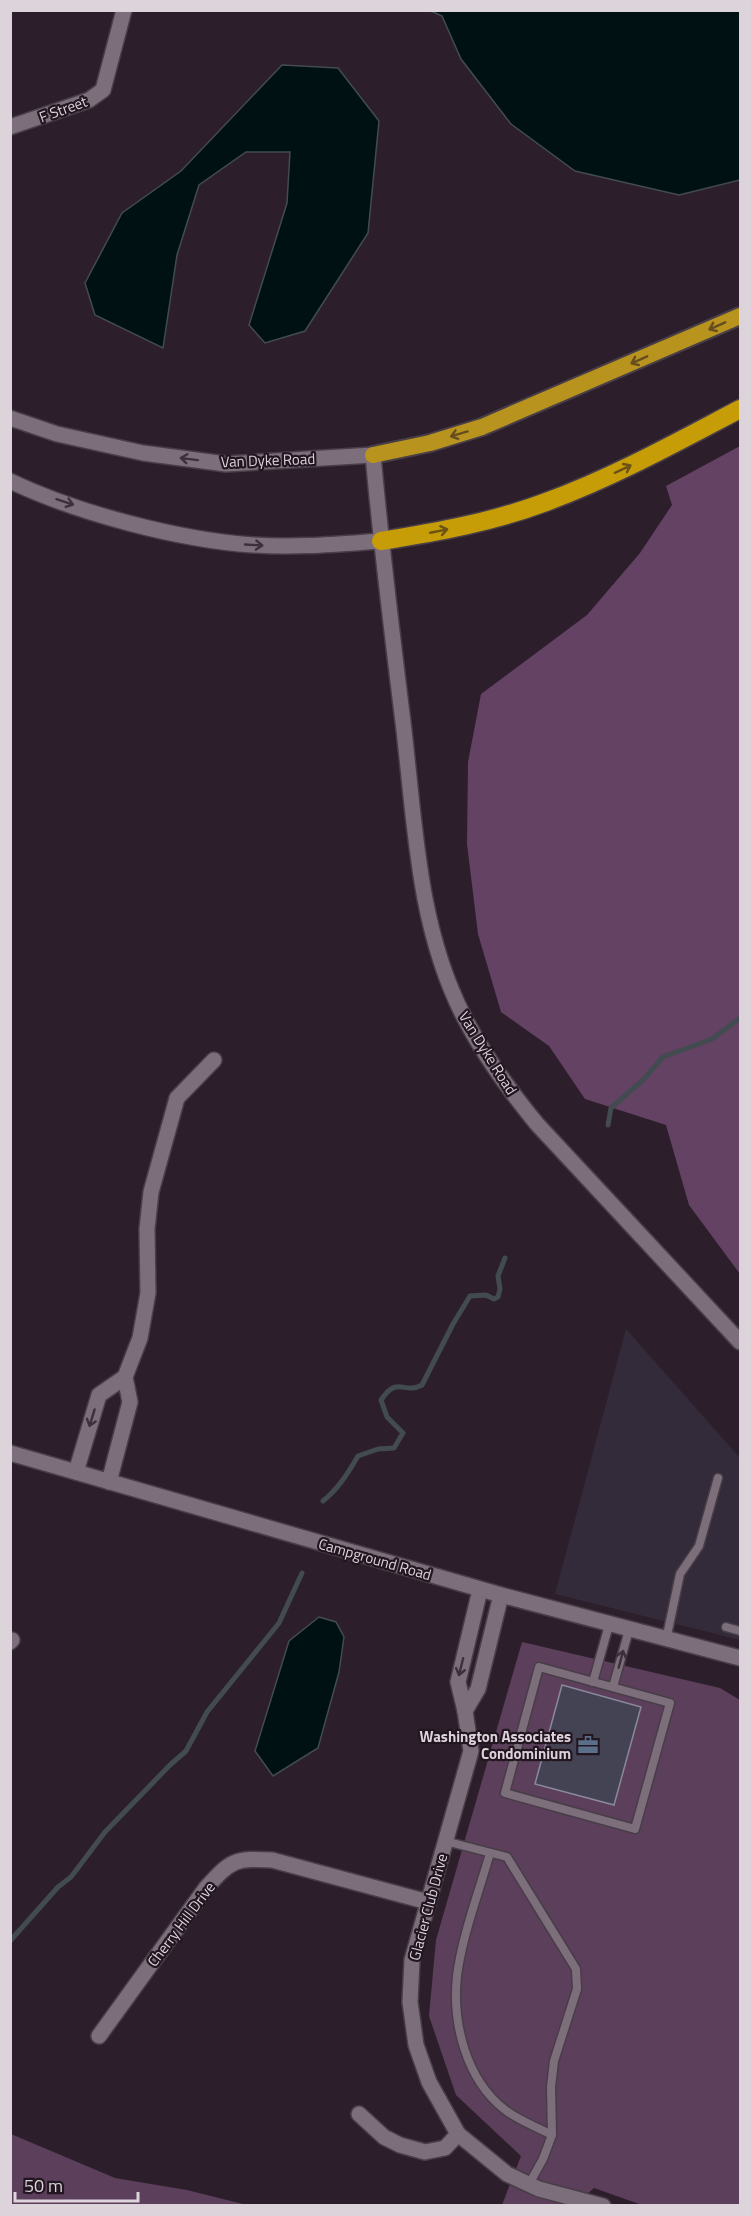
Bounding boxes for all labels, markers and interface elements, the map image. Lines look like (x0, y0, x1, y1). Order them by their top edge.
street label: F Street (36, 89, 91, 128)
one-way arrow (708, 321, 726, 332)
one-way arrow (631, 355, 649, 366)
one-way arrow (450, 430, 469, 441)
street label: Van Dyke Road (220, 447, 316, 473)
one-way arrow (180, 454, 200, 465)
one-way arrow (613, 463, 631, 475)
one-way arrow (55, 497, 74, 508)
one-way arrow (428, 525, 448, 536)
one-way arrow (244, 539, 264, 550)
street label: Van Dyke Road (453, 1007, 523, 1099)
one-way arrow (86, 1409, 97, 1428)
street label: Campground Road (316, 1532, 434, 1586)
one-way arrow (616, 1650, 627, 1669)
one-way arrow (455, 1657, 467, 1676)
place label: Washington Associates Condominium (419, 1725, 571, 1765)
office icon: Washington Associates Condominium (576, 1733, 600, 1757)
street label: Glacier Club Drive (403, 1851, 453, 1963)
street label: Cherry Hill Drive (141, 1877, 221, 1971)
scale bar (15, 2165, 138, 2203)
text: 50 m (24, 2172, 63, 2199)

